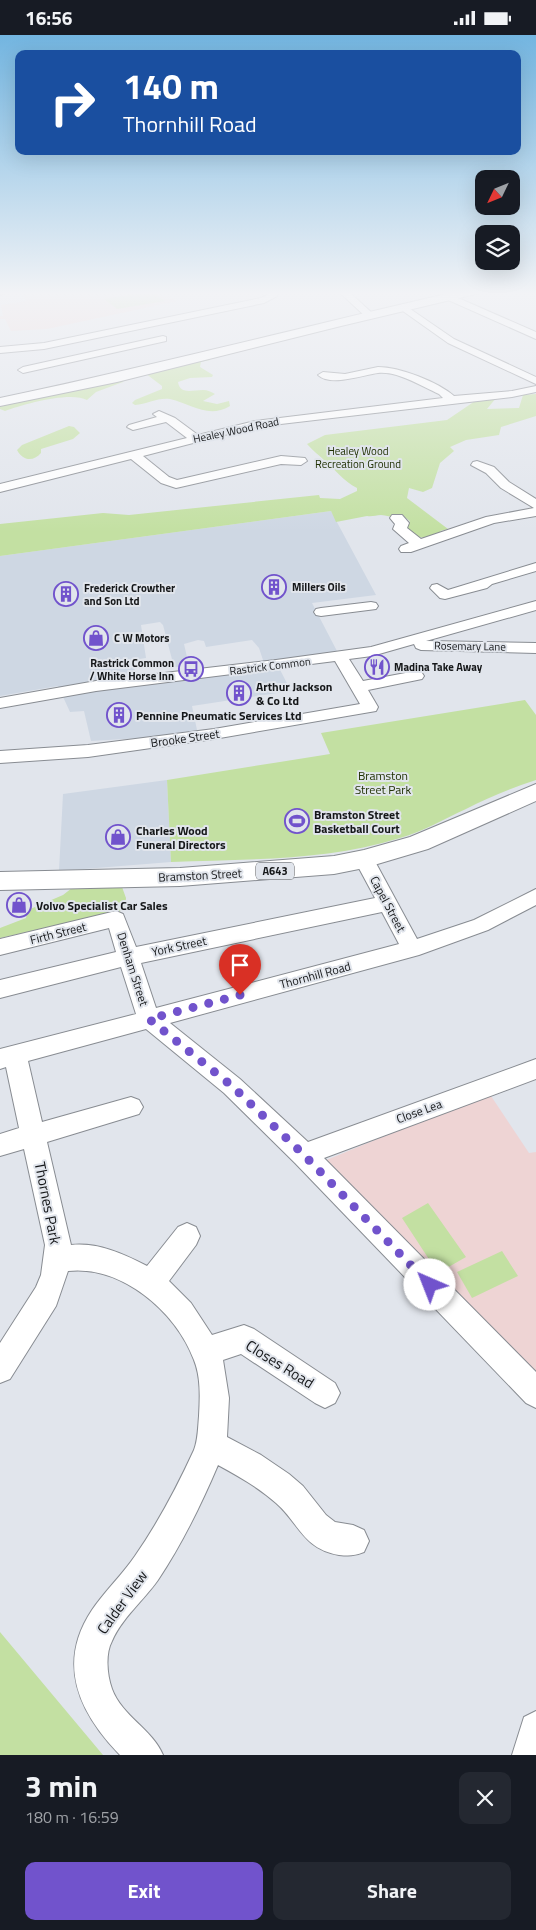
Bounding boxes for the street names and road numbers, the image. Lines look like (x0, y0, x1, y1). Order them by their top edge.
street label: Healey Wood Road (192, 413, 281, 447)
street label: Rosemary Lane (434, 637, 506, 655)
street label: Rastrick Common (228, 653, 312, 679)
street label: Brooke Street (149, 724, 221, 752)
street label: Bramston Street (158, 863, 243, 887)
road number: A643 (256, 863, 294, 879)
street label: Capel Street (365, 872, 411, 936)
street label: Firth Street (28, 917, 89, 949)
street label: Denham Street (112, 930, 154, 1009)
street label: York Street (150, 931, 209, 961)
street label: Thornhill Road (277, 956, 353, 994)
street label: Close Lea (393, 1094, 445, 1128)
street label: Thornes Park (29, 1160, 67, 1246)
street label: Closes Road (241, 1334, 319, 1394)
street label: Calder View (91, 1565, 153, 1639)

